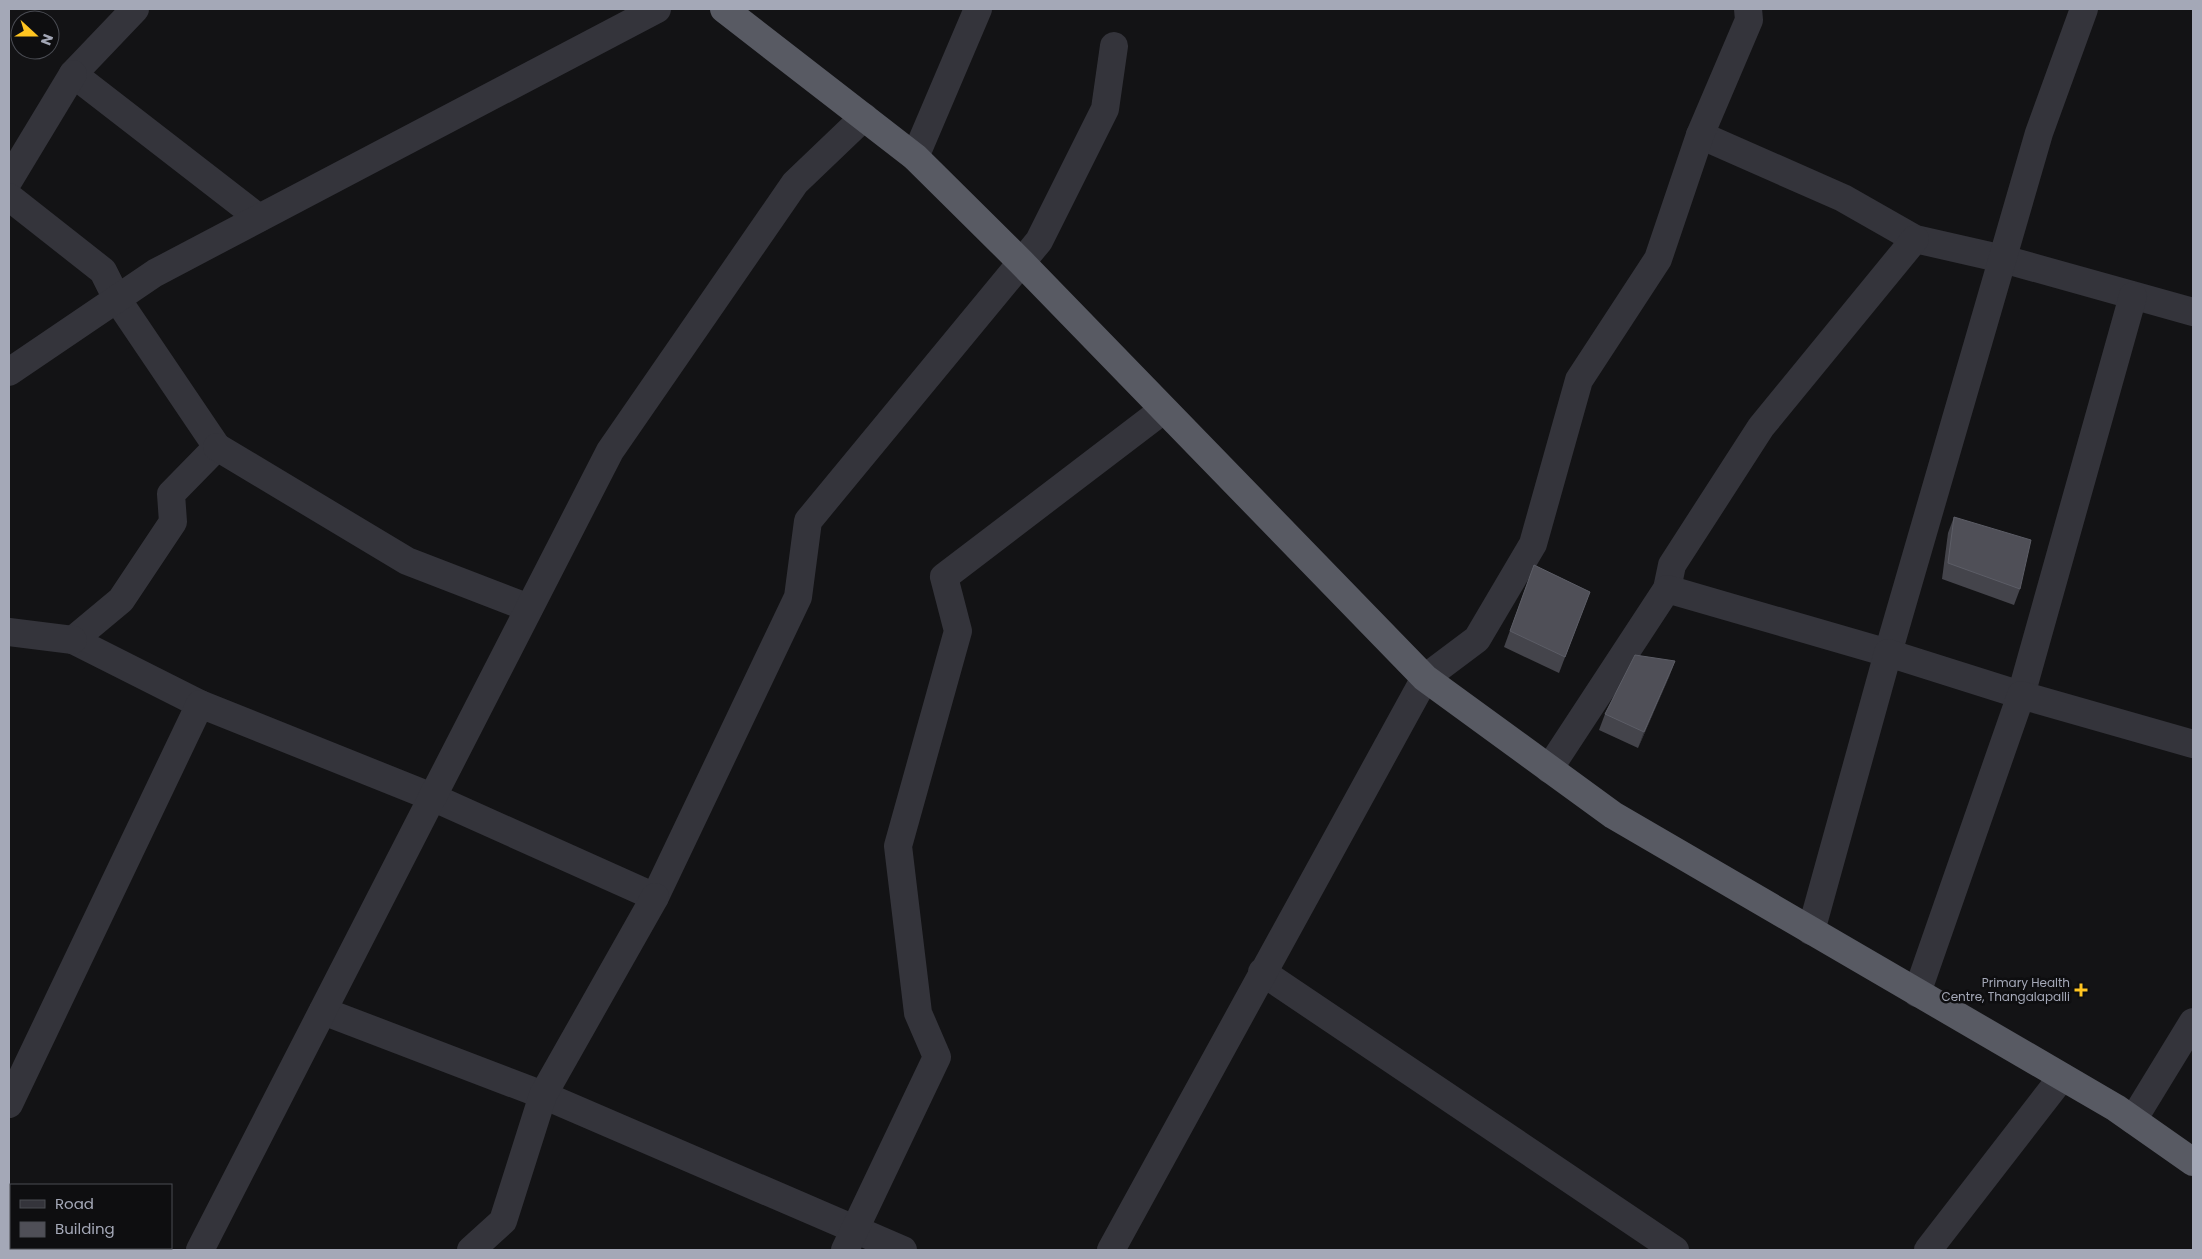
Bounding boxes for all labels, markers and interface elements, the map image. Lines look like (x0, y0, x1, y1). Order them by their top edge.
north arrow (10, 10, 60, 60)
text: N (36, 31, 58, 48)
place label: Primary Health Centre, Thangalapalli (1941, 974, 2070, 1005)
marker: Primary Health Centre, Thangalapalli (2074, 983, 2088, 997)
legend (10, 1184, 172, 1249)
text: Road (55, 1193, 94, 1214)
text: Building (55, 1218, 115, 1239)

